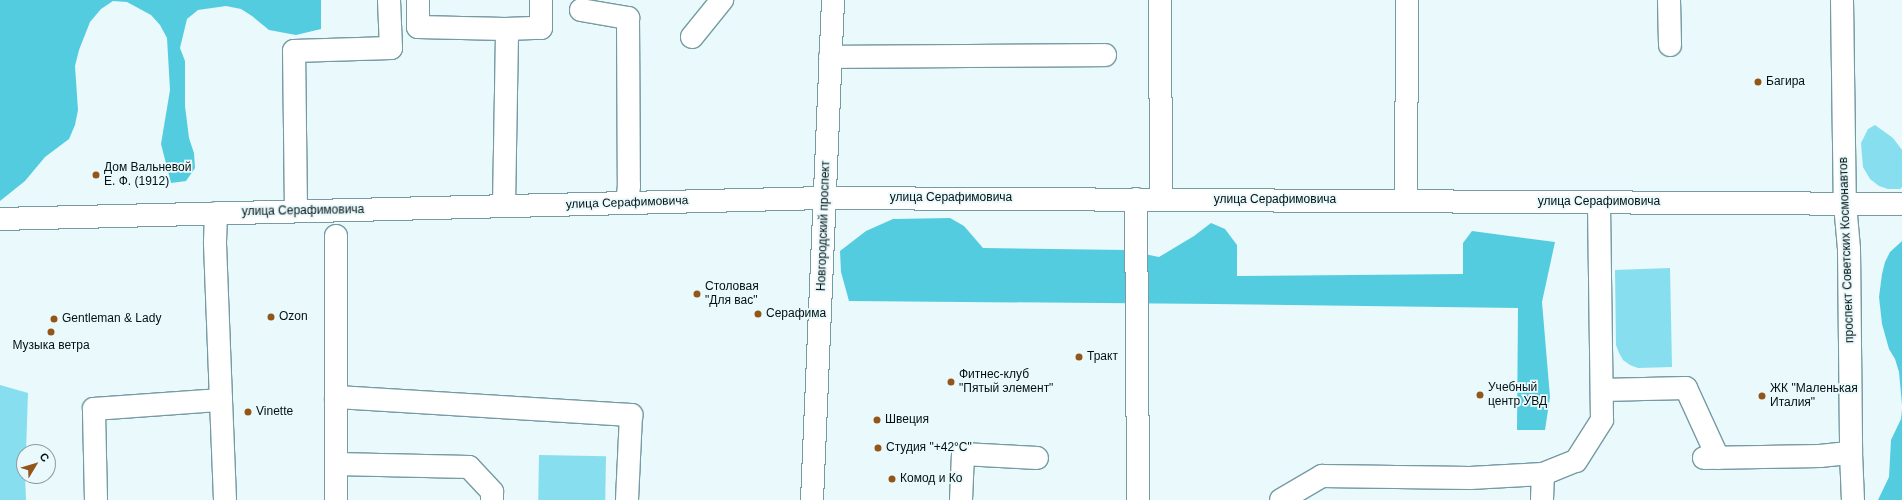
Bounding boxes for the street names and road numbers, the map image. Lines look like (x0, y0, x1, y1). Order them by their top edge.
street label: проспект Советских Космонавтов (1837, 157, 1857, 343)
street label: Новгородский проспект (815, 161, 833, 291)
street label: улица Серафимовича (890, 191, 1012, 205)
street label: улица Серафимовича (1214, 193, 1336, 207)
street label: улица Серафимовича (566, 194, 688, 212)
street label: улица Серафимовича (1538, 195, 1660, 209)
street label: улица Серафимовича (242, 203, 364, 219)

